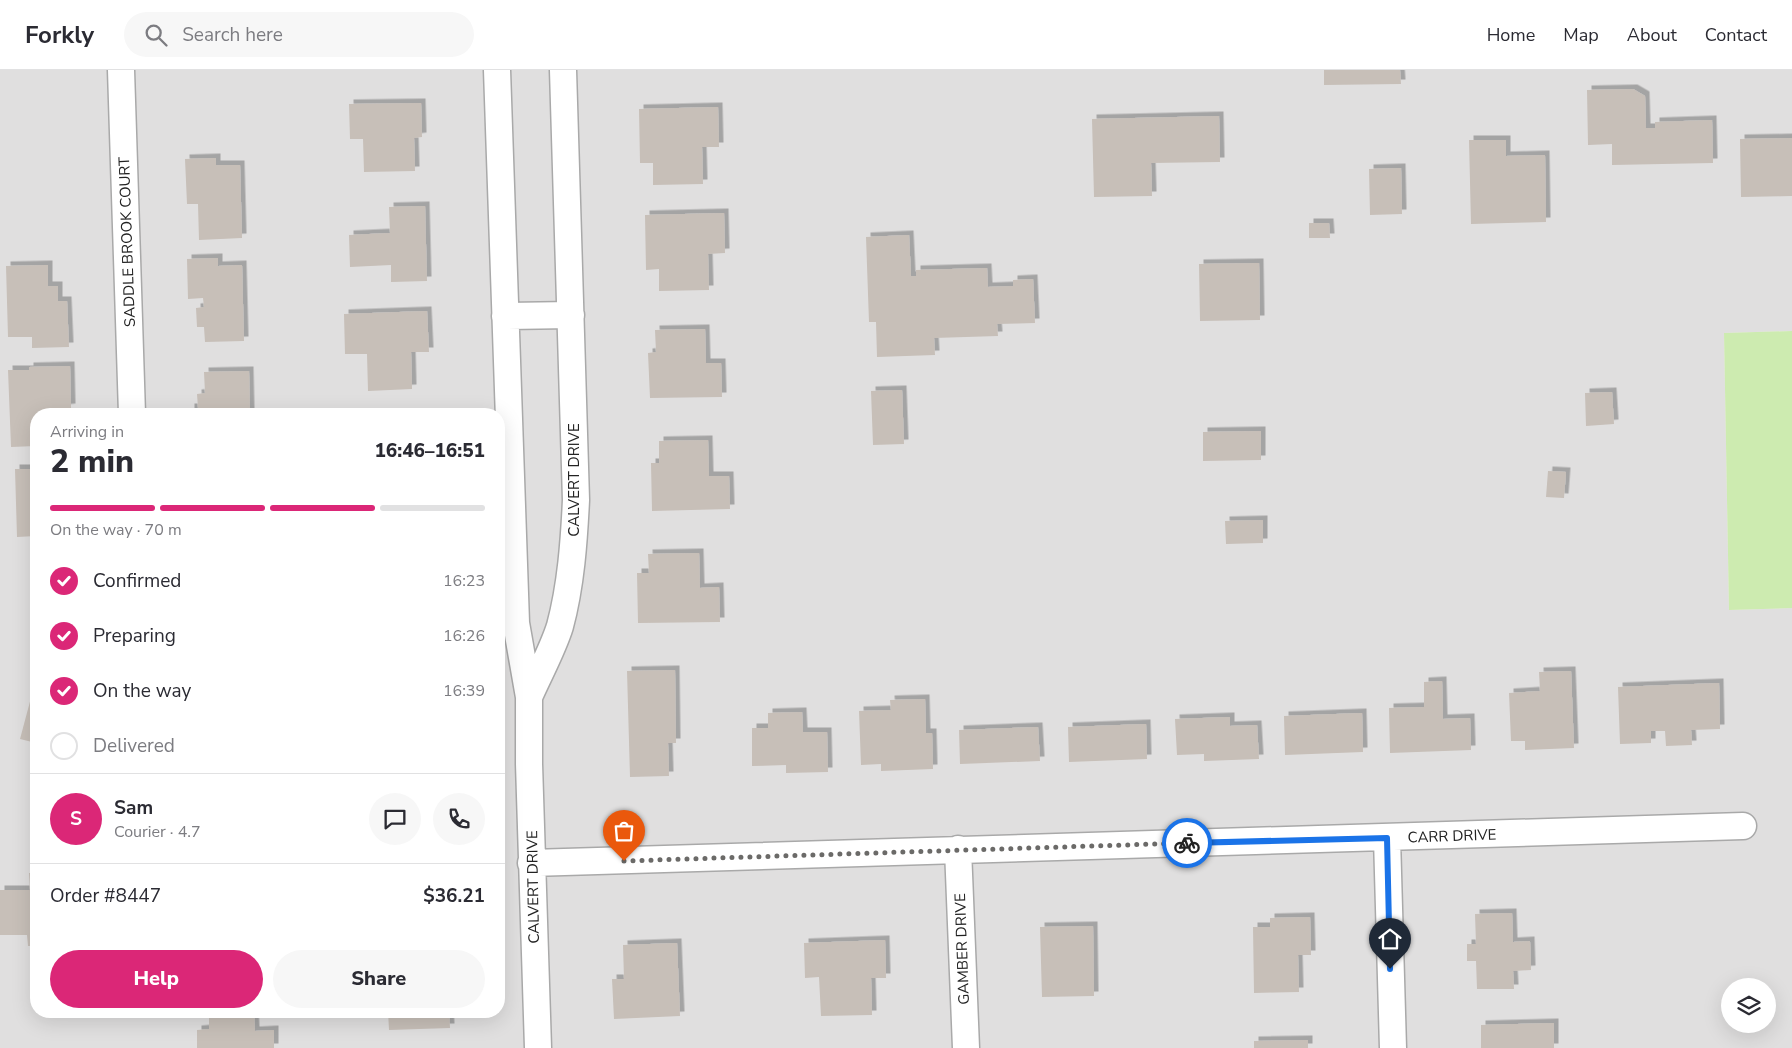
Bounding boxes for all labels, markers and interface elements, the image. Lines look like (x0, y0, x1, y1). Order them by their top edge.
search box (124, 12, 474, 57)
text: Forkly (25, 19, 94, 51)
icon: search (142, 21, 170, 49)
text: Search here (182, 22, 283, 48)
text: Home (1487, 23, 1535, 47)
text: Map (1563, 23, 1599, 47)
text: About (1627, 23, 1677, 47)
text: Contact (1705, 23, 1767, 47)
street label: SADDLE BROOK COURT (114, 156, 140, 328)
text: Arriving in (50, 421, 124, 443)
street label: CALVERT DRIVE (564, 423, 584, 537)
text: 16:46–16:51 (374, 438, 485, 464)
text: 2 min (50, 440, 134, 483)
text: On the way · 70 m (50, 519, 182, 541)
icon: check (50, 567, 78, 595)
text: Confirmed (93, 568, 181, 594)
text: 16:23 (443, 570, 485, 592)
icon: check (50, 622, 78, 650)
text: Preparing (93, 623, 176, 649)
text: 16:26 (443, 625, 485, 647)
icon: check (50, 677, 78, 705)
text: On the way (93, 678, 191, 704)
text: 16:39 (443, 680, 485, 702)
text: Delivered (93, 733, 175, 759)
button: chat (369, 793, 421, 845)
button: phone (433, 793, 485, 845)
text: Sam (114, 795, 153, 821)
text: S (70, 806, 82, 832)
pin (603, 810, 645, 861)
icon: bag (610, 817, 638, 845)
courier (1162, 818, 1212, 868)
text: Courier · 4.7 (114, 821, 200, 843)
street label: CARR DRIVE (1407, 824, 1497, 848)
icon: bike (1173, 829, 1201, 857)
street label: CALVERT DRIVE (522, 830, 544, 944)
text: Order #8447 (50, 883, 161, 909)
text: $36.21 (423, 883, 485, 909)
street label: GAMBER DRIVE (950, 893, 974, 1005)
pin (1369, 918, 1411, 969)
icon: home (1376, 925, 1404, 953)
button: Help (50, 950, 263, 1008)
button: Share (273, 950, 485, 1008)
map controls (1721, 978, 1776, 1033)
button: layers (1721, 978, 1776, 1033)

